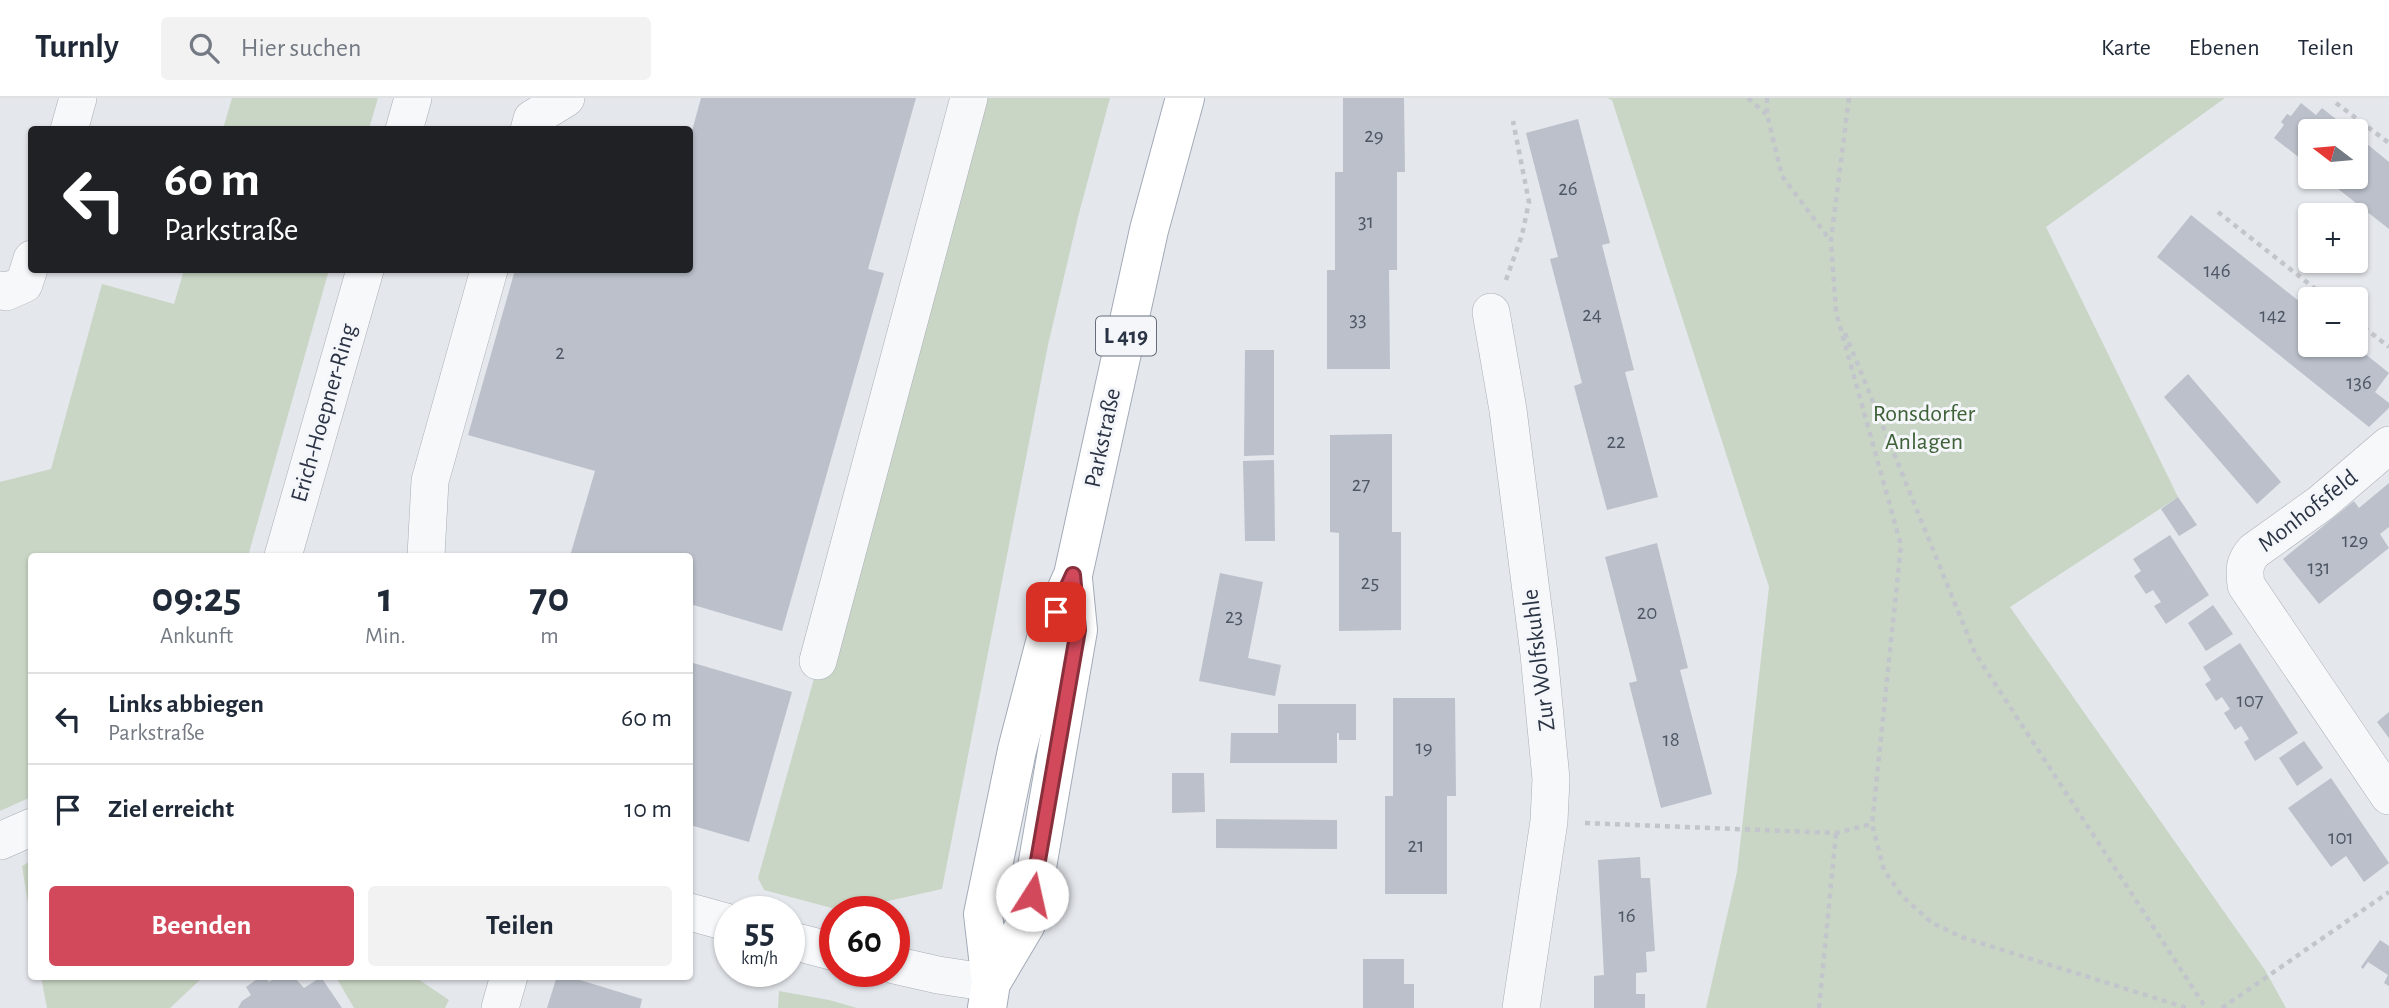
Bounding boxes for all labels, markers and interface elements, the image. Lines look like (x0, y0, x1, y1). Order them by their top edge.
search box (161, 17, 651, 80)
icon: search (185, 29, 223, 67)
text: Turnly (35, 31, 119, 64)
text: Hier suchen (241, 35, 361, 61)
text: Karte (2101, 36, 2151, 60)
text: Ebenen (2189, 36, 2260, 60)
text: Teilen (2298, 36, 2354, 60)
north arrow (2298, 119, 2368, 189)
map controls (2298, 119, 2368, 357)
house number: 29 (1364, 125, 1384, 146)
icon: left (49, 154, 140, 245)
text: 60 m (164, 156, 260, 205)
house number: 26 (1558, 178, 1578, 199)
button: + (2298, 203, 2368, 273)
house number: 31 (1358, 211, 1374, 232)
text: Parkstraße (164, 214, 299, 246)
house number: 146 (2203, 260, 2231, 281)
button: − (2298, 287, 2368, 357)
house number: 24 (1582, 304, 1602, 325)
house number: 142 (2260, 305, 2286, 326)
house number: 33 (1349, 309, 1367, 330)
road number: L 419 (1096, 316, 1156, 356)
street label: Erich-Hoepner-Ring (287, 321, 361, 505)
house number: 2 (555, 342, 565, 363)
house number: 136 (2346, 372, 2372, 393)
street label: Parkstraße (1081, 386, 1125, 490)
park label: Ronsdorfer Anlagen (1873, 402, 1976, 454)
house number: 22 (1606, 431, 1626, 452)
street label: Monhofsfeld (2254, 465, 2362, 557)
house number: 27 (1352, 474, 1370, 495)
house number: 129 (2342, 530, 2368, 551)
house number: 131 (2307, 557, 2331, 578)
house number: 25 (1361, 572, 1379, 593)
text: 09:25 (152, 577, 241, 619)
text: 1 (378, 577, 393, 619)
text: 70 (529, 577, 569, 619)
pin (1026, 582, 1086, 642)
street label: Zur Wolfskuhle (1518, 588, 1560, 732)
icon: arrive (1037, 593, 1075, 631)
house number: 20 (1637, 602, 1657, 623)
house number: 23 (1225, 606, 1243, 627)
text: Ankunft (160, 625, 233, 648)
text: Min. (365, 625, 406, 648)
text: m (540, 625, 559, 648)
house number: 107 (2236, 690, 2264, 711)
text: Links abbiegen (108, 691, 264, 717)
icon: left (49, 700, 87, 738)
text: 60 m (621, 705, 672, 731)
text: Parkstraße (108, 722, 205, 745)
house number: 18 (1662, 729, 1680, 750)
house number: 19 (1415, 737, 1433, 758)
icon: arrive (49, 791, 87, 829)
text: Ziel erreicht (108, 796, 234, 822)
text: 10 m (624, 796, 672, 822)
house number: 101 (2328, 827, 2354, 848)
house number: 21 (1408, 835, 1424, 856)
position arrow (995, 858, 1069, 932)
button: Beenden (49, 886, 354, 966)
button: Teilen (368, 886, 672, 966)
speed limit sign: 60 (819, 896, 910, 987)
house number: 16 (1618, 905, 1636, 926)
text: 55 (744, 915, 775, 950)
text: km/h (741, 950, 778, 968)

